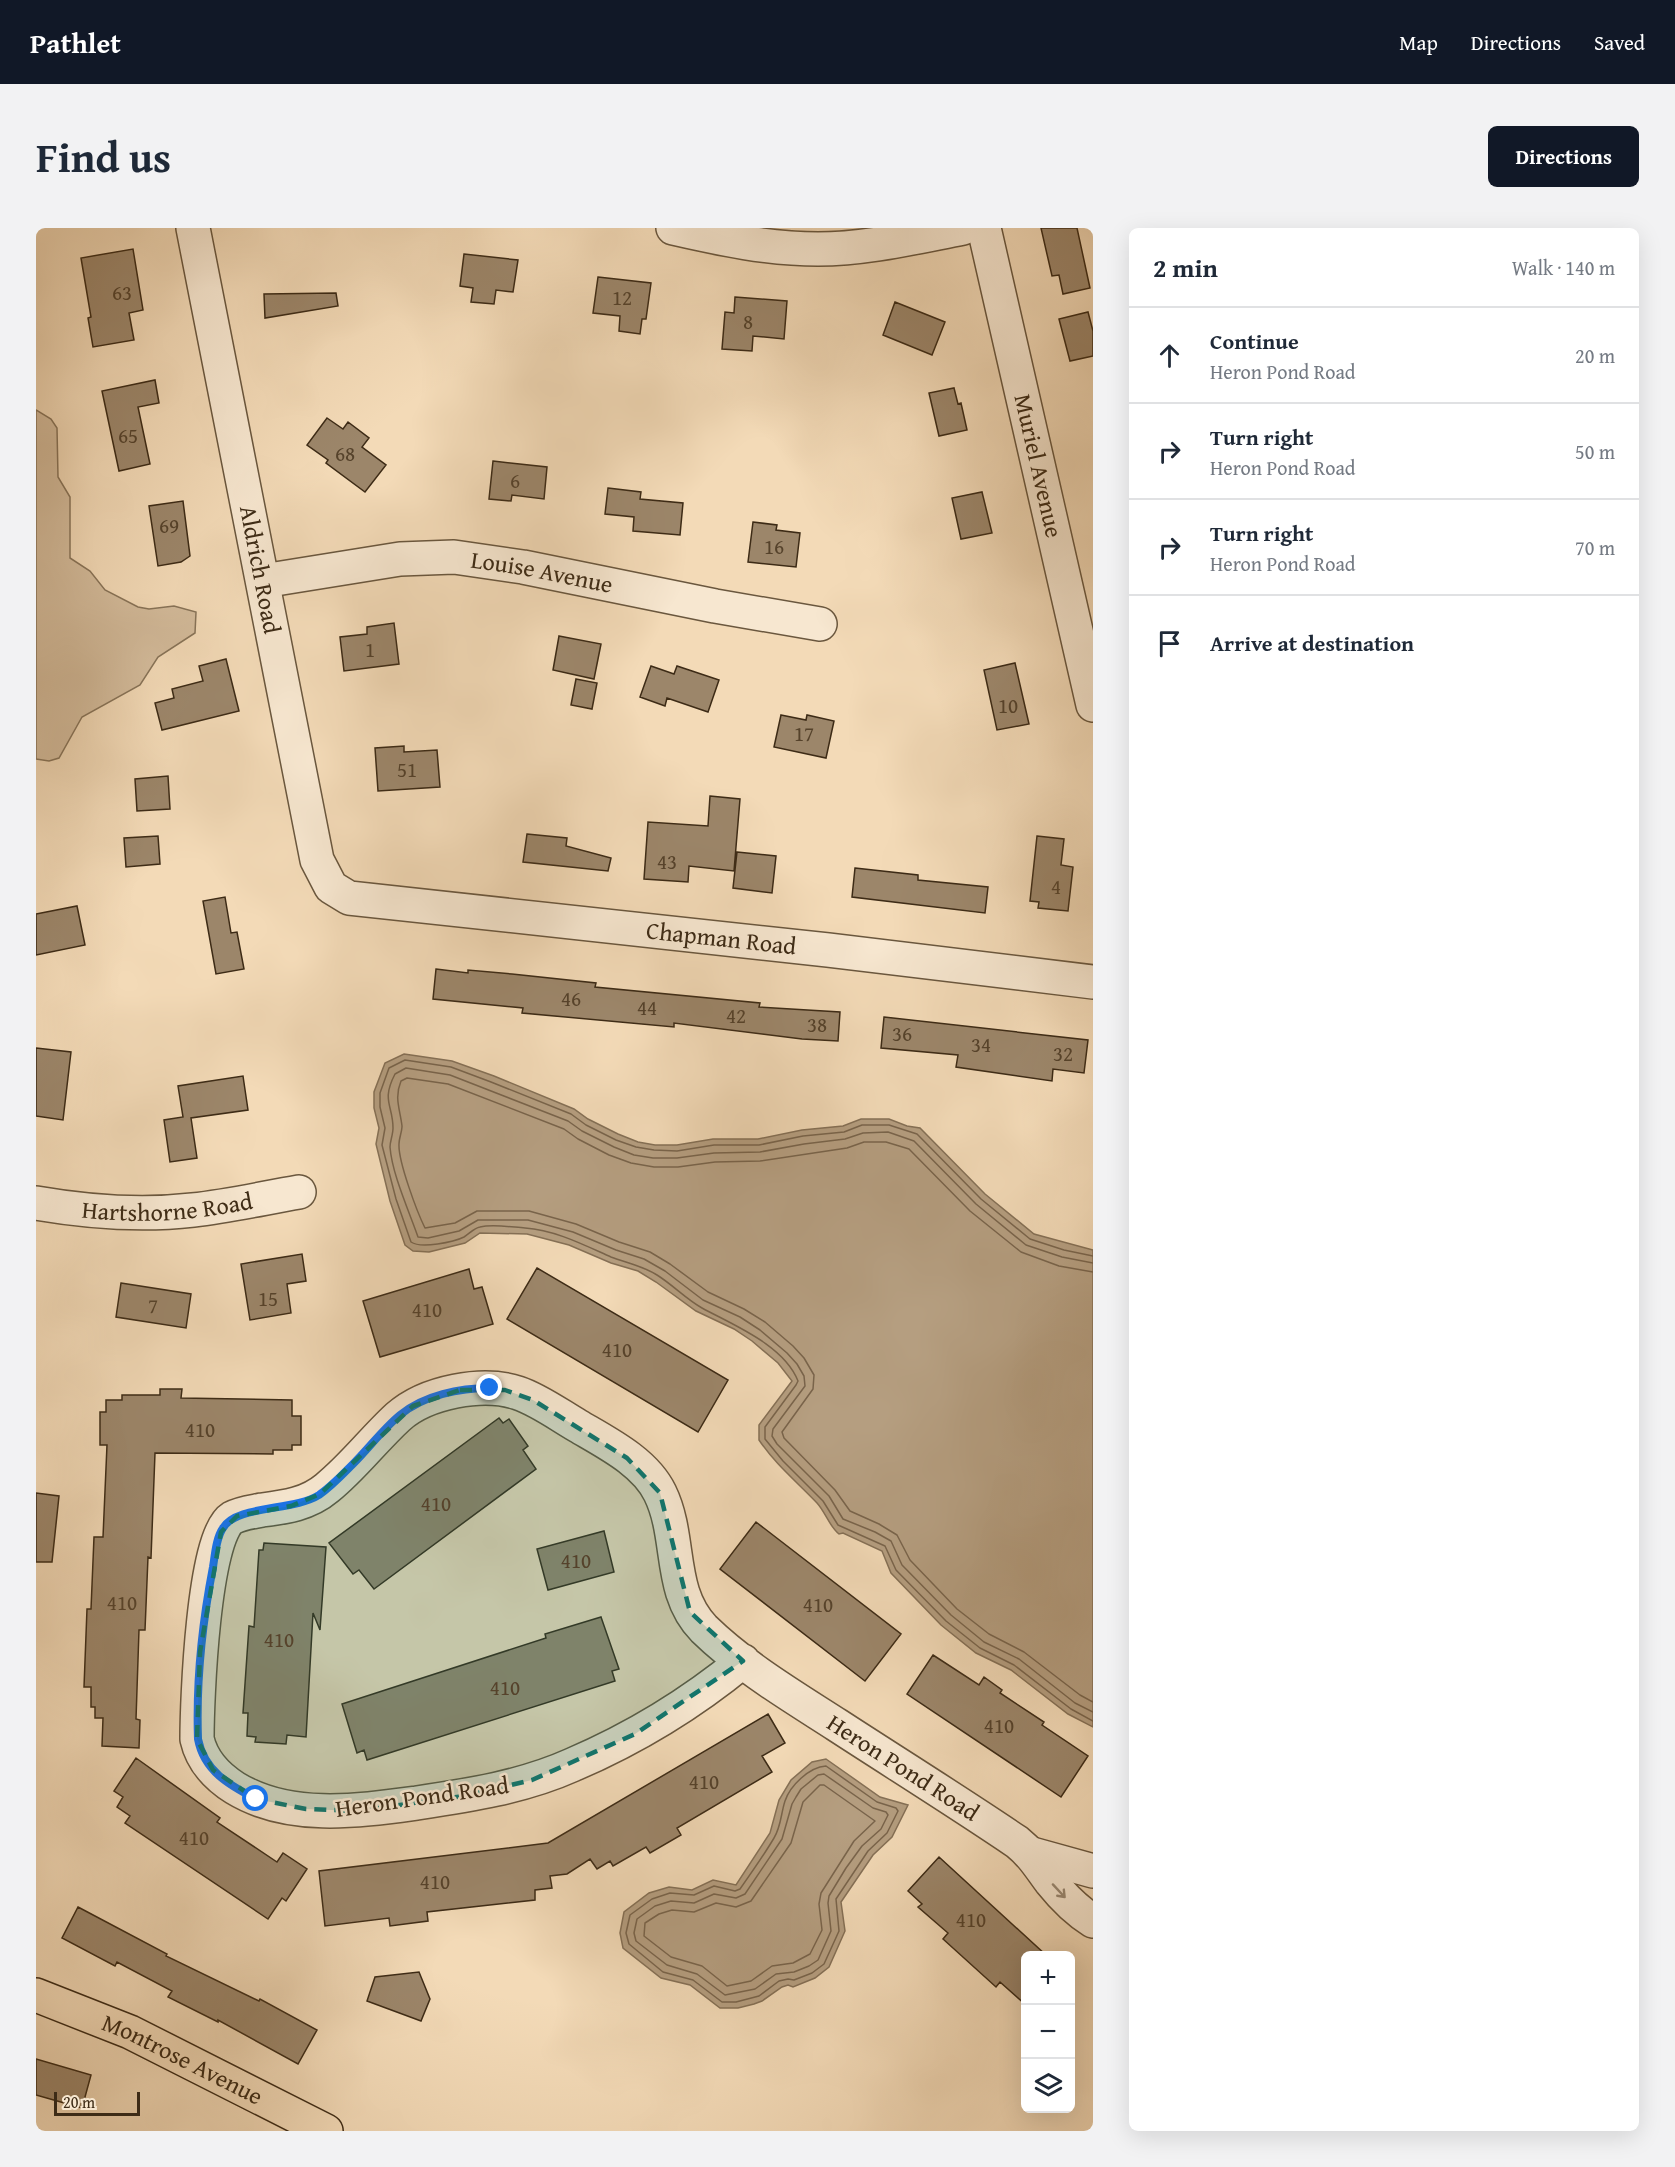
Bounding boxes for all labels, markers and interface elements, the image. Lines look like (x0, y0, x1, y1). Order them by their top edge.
text: Pathlet (30, 22, 121, 63)
text: Map (1399, 27, 1438, 58)
text: Directions (1471, 27, 1561, 58)
text: Saved (1594, 27, 1645, 58)
text: Find us (36, 126, 171, 187)
button: Directions (1488, 126, 1639, 187)
text: 2 min (1153, 248, 1218, 287)
text: Walk · 140 m (1512, 253, 1615, 282)
house number: 63 (112, 277, 132, 308)
house number: 12 (612, 282, 632, 313)
house number: 8 (743, 306, 753, 337)
text: Continue (1210, 325, 1299, 357)
icon: ahead (1153, 339, 1186, 372)
text: 20 m (1575, 341, 1615, 370)
text: Heron Pond Road (1210, 357, 1356, 386)
street label: Muriel Avenue (1005, 390, 1072, 541)
house number: 65 (118, 420, 138, 451)
text: Turn right (1210, 421, 1313, 453)
icon: right (1153, 435, 1186, 468)
text: 50 m (1575, 437, 1615, 466)
house number: 68 (335, 438, 355, 469)
text: Heron Pond Road (1210, 453, 1356, 482)
house number: 6 (510, 465, 520, 496)
street label: Aldrich Road (231, 502, 290, 637)
house number: 69 (159, 510, 179, 541)
text: Turn right (1210, 517, 1313, 549)
house number: 16 (764, 531, 784, 562)
icon: right (1153, 531, 1186, 564)
text: 70 m (1575, 533, 1615, 562)
street label: Louise Avenue (469, 542, 616, 602)
text: Heron Pond Road (1210, 549, 1356, 578)
icon: arrive (1153, 627, 1186, 660)
text: Arrive at destination (1210, 627, 1414, 659)
house number: 1 (365, 634, 375, 665)
house number: 10 (998, 690, 1018, 721)
house number: 17 (794, 718, 814, 749)
house number: 51 (397, 754, 417, 785)
house number: 43 (657, 846, 677, 877)
house number: 4 (1051, 871, 1061, 902)
street label: Chapman Road (644, 912, 798, 963)
house number: 46 (561, 983, 581, 1014)
house number: 44 (637, 992, 657, 1023)
house number: 42 (726, 1000, 746, 1031)
house number: 38 (807, 1009, 827, 1040)
house number: 36 (892, 1018, 912, 1049)
house number: 34 (971, 1029, 991, 1060)
house number: 32 (1053, 1038, 1073, 1069)
street label: Hartshorne Road (80, 1183, 255, 1230)
house number: 15 (258, 1283, 278, 1314)
house number: 7 (148, 1290, 158, 1321)
house number: 410 (412, 1294, 442, 1325)
house number: 410 (602, 1334, 632, 1365)
route end (476, 1374, 502, 1400)
house number: 410 (185, 1414, 215, 1445)
house number: 410 (421, 1488, 451, 1519)
house number: 410 (561, 1545, 591, 1576)
house number: 410 (107, 1587, 137, 1618)
house number: 410 (803, 1589, 833, 1620)
house number: 410 (264, 1624, 294, 1655)
house number: 410 (490, 1672, 520, 1703)
street label: Heron Pond Road (820, 1705, 987, 1829)
house number: 410 (984, 1710, 1014, 1741)
house number: 410 (689, 1766, 719, 1797)
street label: Heron Pond Road (333, 1767, 511, 1826)
route start (242, 1785, 268, 1811)
house number: 410 (179, 1822, 209, 1853)
house number: 410 (420, 1866, 450, 1897)
one-way arrow (1052, 1883, 1066, 1898)
house number: 410 (956, 1904, 986, 1935)
map controls (1021, 1951, 1075, 2113)
button: + (1021, 1951, 1075, 2005)
street label: Montrose Avenue (97, 2005, 269, 2113)
button: − (1021, 2005, 1075, 2059)
button: layers (1021, 2059, 1075, 2113)
scale bar (54, 2089, 140, 2116)
text: 20 m (63, 2090, 95, 2114)

